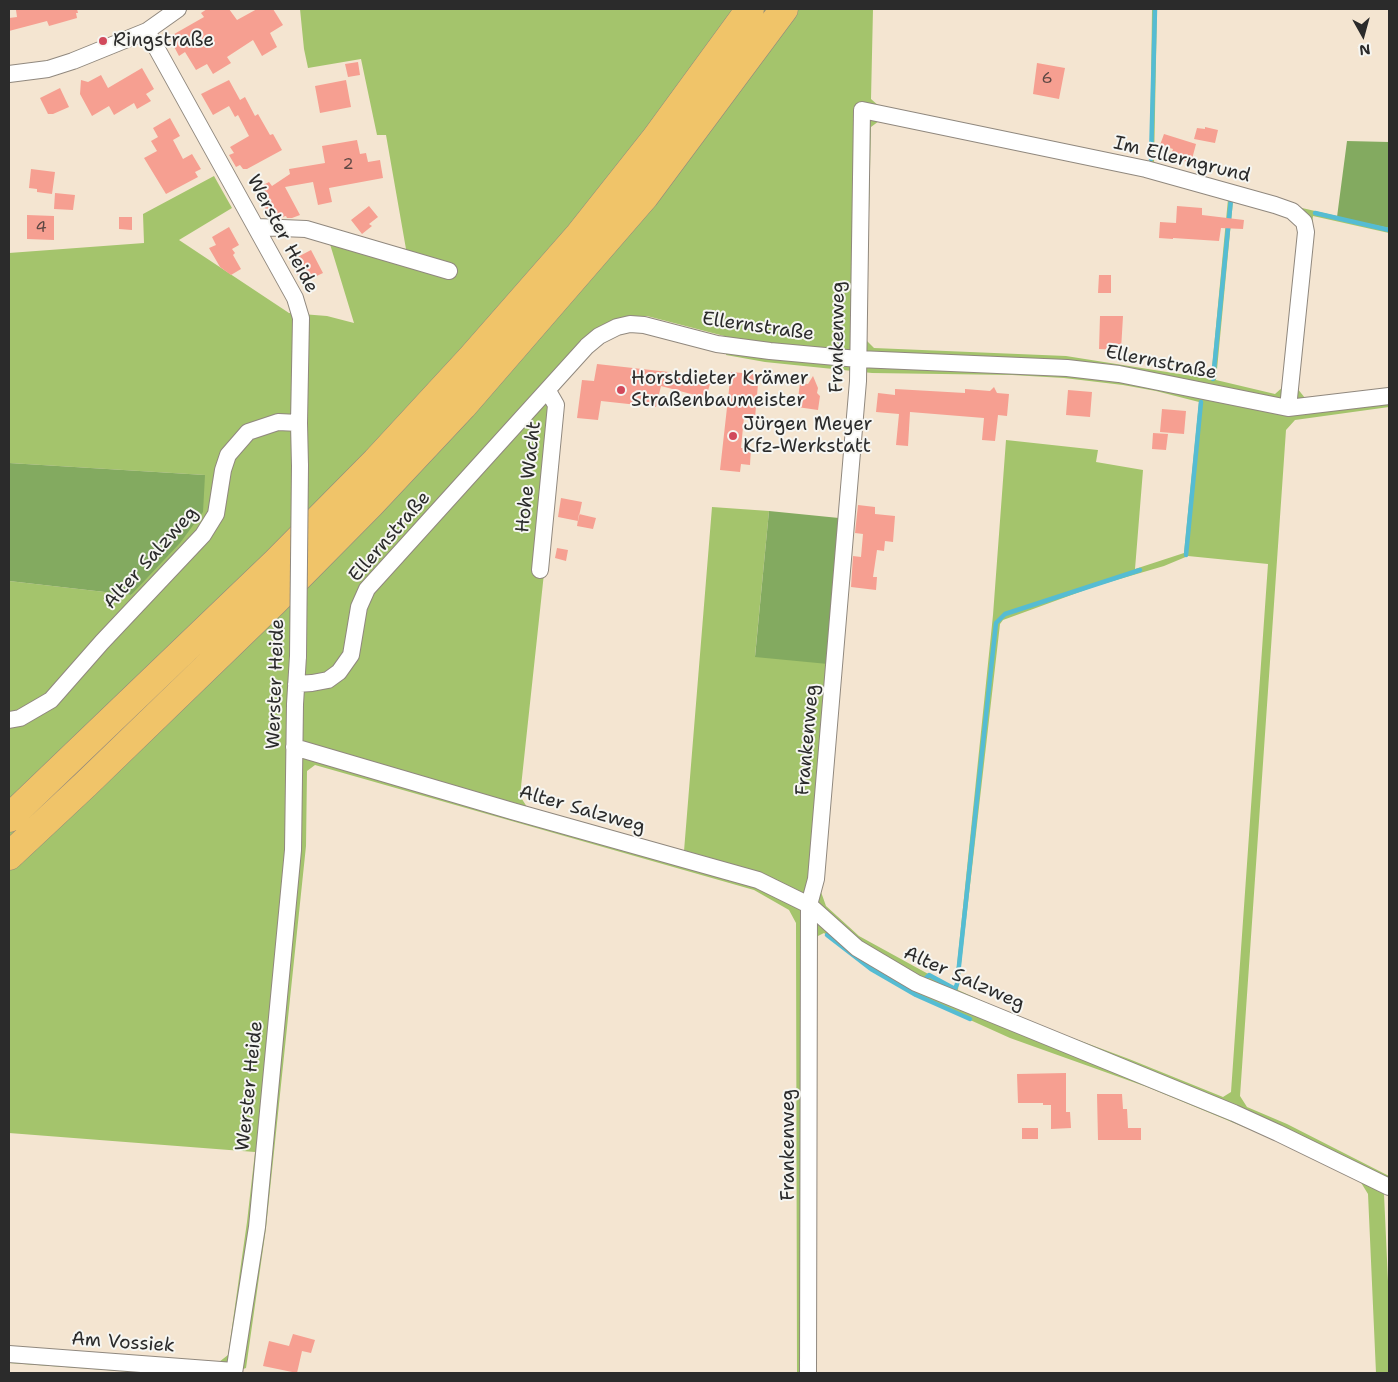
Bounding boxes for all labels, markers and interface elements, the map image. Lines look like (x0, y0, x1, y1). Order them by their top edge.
north arrow (1338, 10, 1388, 60)
place label: Ringstraße (113, 30, 214, 52)
marker: Ringstraße (97, 35, 109, 47)
text: N (1358, 40, 1371, 59)
house number: 6 (1041, 69, 1053, 89)
street label: Im Ellerngrund (1111, 132, 1253, 188)
house number: 2 (342, 155, 354, 175)
street label: Werster Heide (241, 171, 323, 297)
house number: 4 (35, 218, 47, 238)
street label: Frankenweg (826, 281, 850, 393)
street label: Ellernstraße (701, 308, 815, 346)
street label: Ellernstraße (1103, 341, 1219, 385)
place label: Horstdieter Krämer Straßenbaumeister (631, 368, 809, 412)
marker: Horstdieter Krämer Straßenbaumeister (615, 384, 627, 396)
place label: Jürgen Meyer Kfz-Werkstatt (743, 414, 873, 458)
street label: Hohe Wacht (512, 420, 546, 534)
marker: Jürgen Meyer Kfz-Werkstatt (727, 430, 739, 442)
street label: Ellernstraße (344, 487, 436, 587)
street label: Alter Salzweg (99, 502, 203, 614)
street label: Werster Heide (262, 618, 290, 750)
street label: Frankenweg (792, 683, 824, 797)
street label: Alter Salzweg (516, 781, 648, 839)
street label: Alter Salzweg (900, 942, 1028, 1016)
street label: Werster Heide (232, 1020, 268, 1152)
street label: Frankenweg (778, 1089, 800, 1201)
street label: Am Vossiek (70, 1328, 176, 1358)

